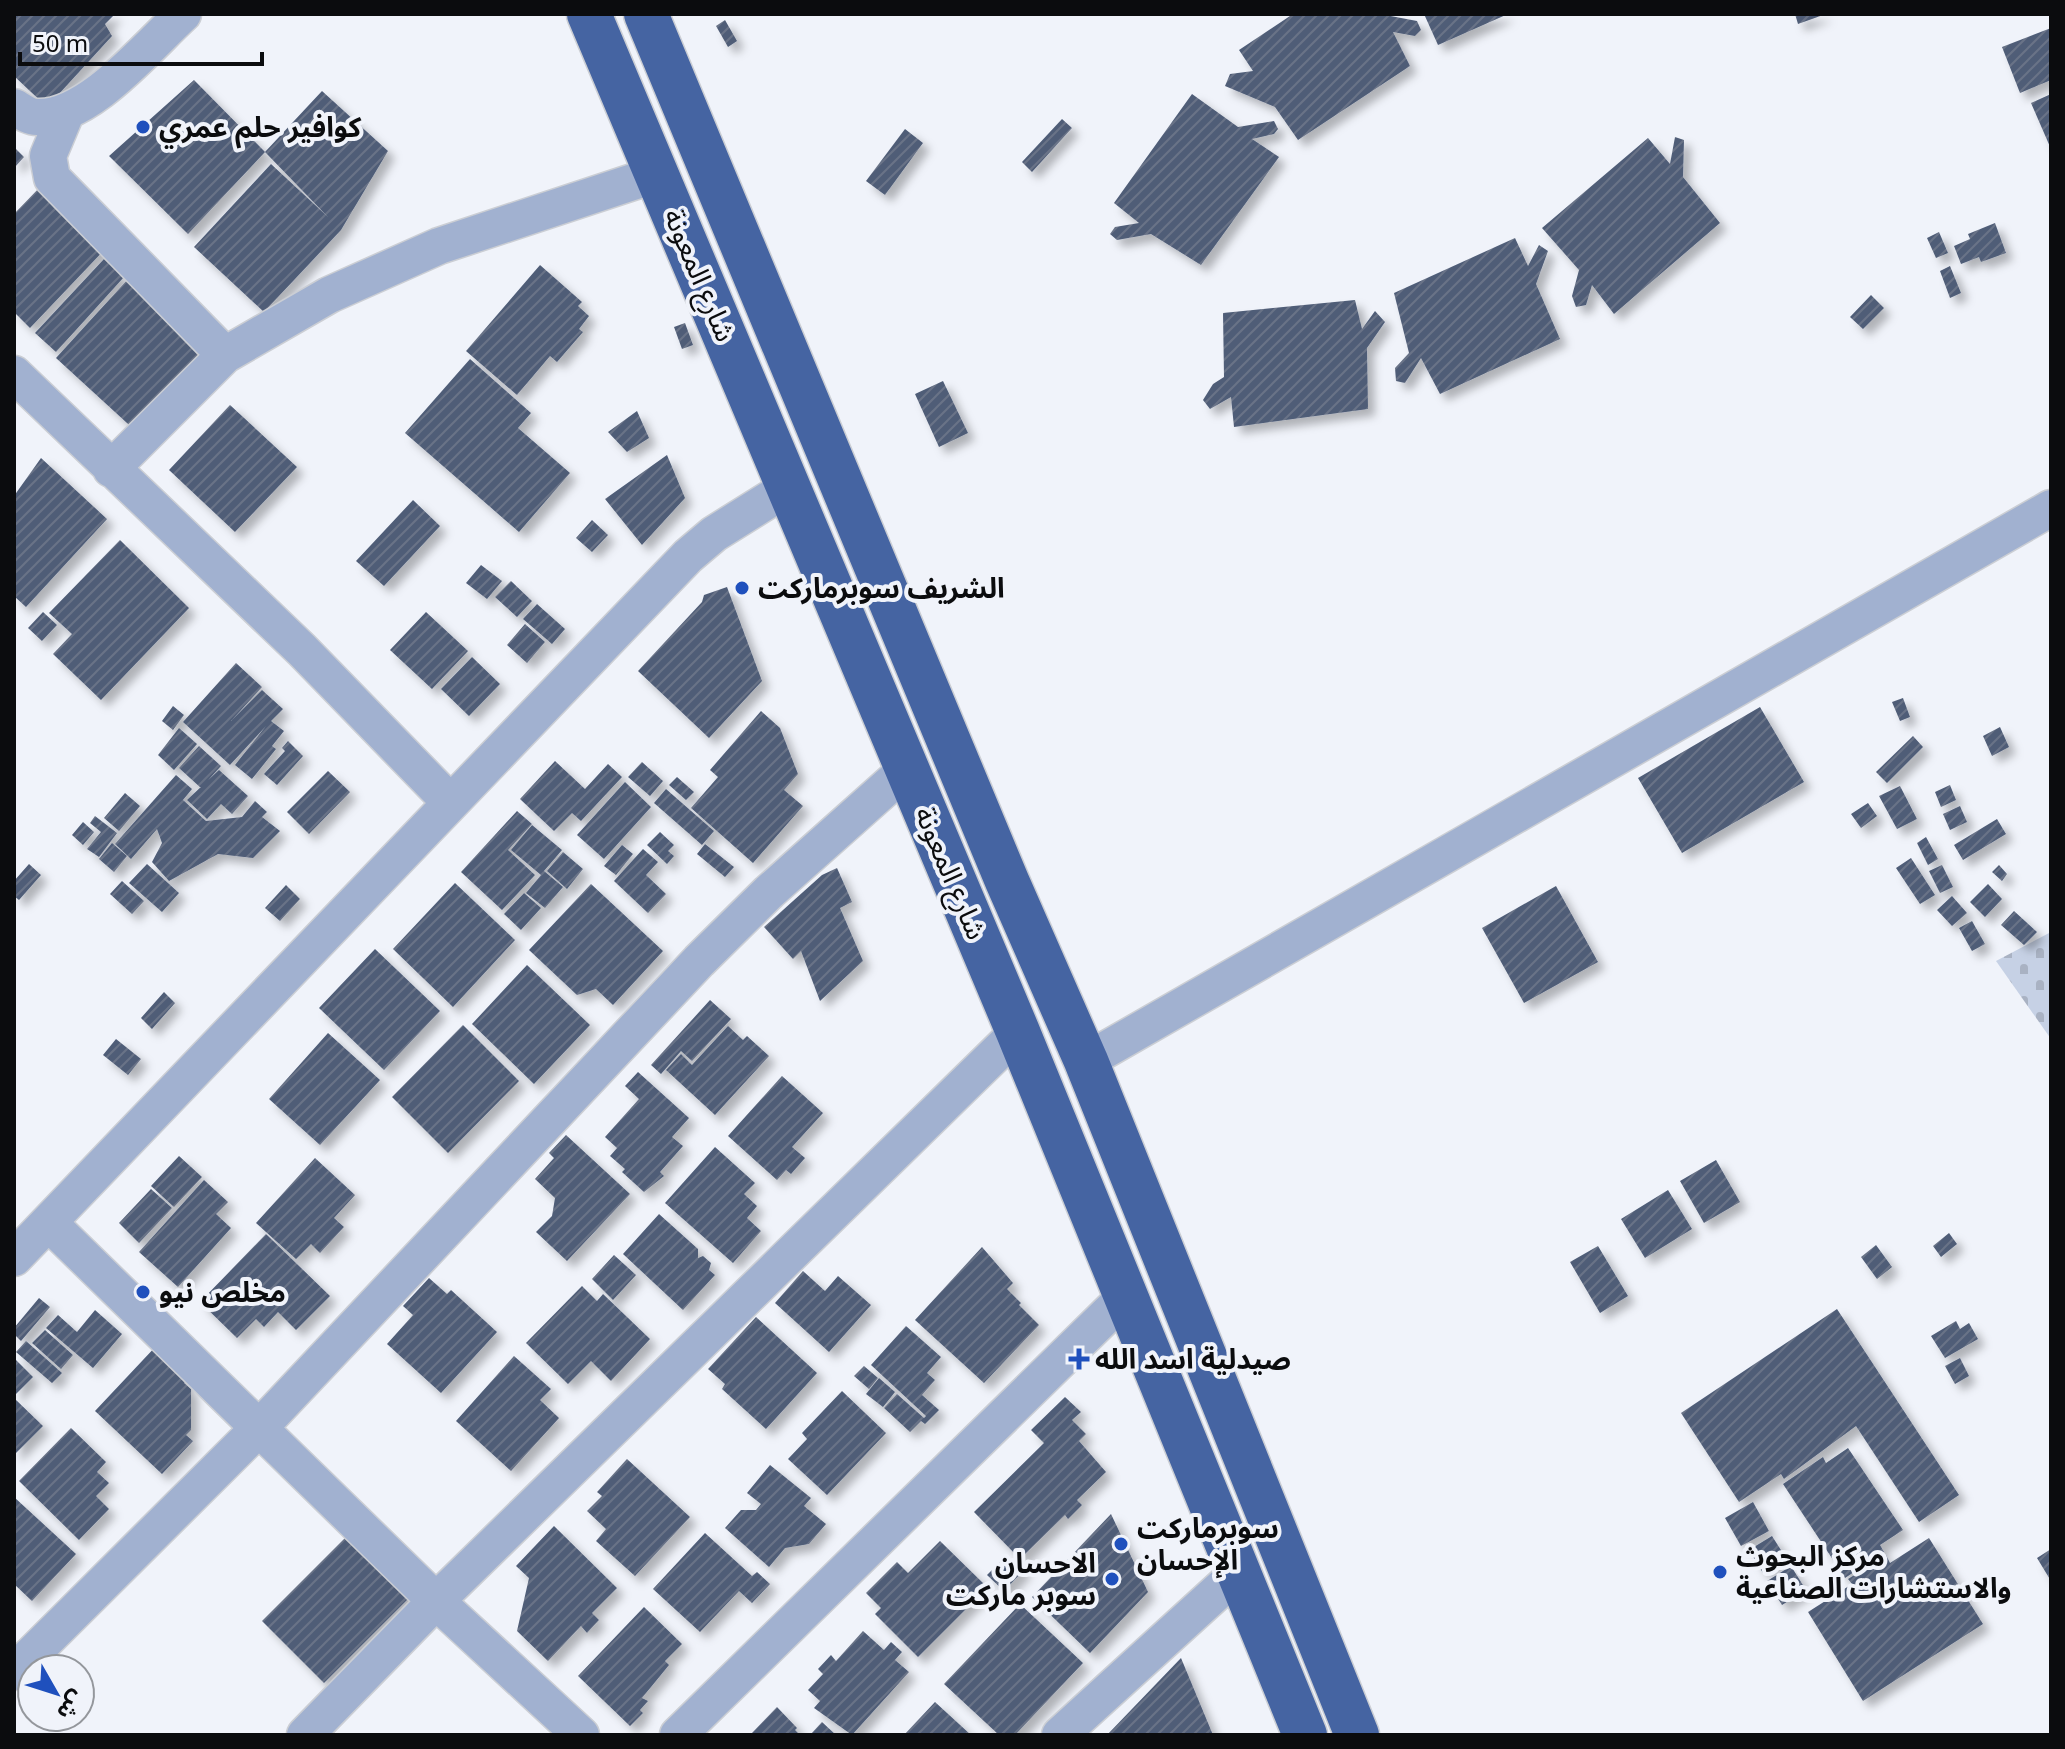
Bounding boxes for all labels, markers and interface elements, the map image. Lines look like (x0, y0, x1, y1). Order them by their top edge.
scale bar (20, 16, 262, 66)
text: 50 m (32, 19, 88, 70)
place label: كوافير حلم عمري (159, 99, 361, 158)
marker: كوافير حلم عمري (134, 118, 152, 136)
street label: شارع المعونة (644, 199, 753, 352)
place label: الشريف سوبرماركت (758, 560, 1005, 619)
marker: الشريف سوبرماركت (733, 579, 751, 597)
street label: شارع المعونة (895, 797, 1004, 950)
place label: مخلص نيو (159, 1264, 286, 1323)
marker: مخلص نيو (134, 1283, 152, 1301)
place label: صيدلية اسد الله (1095, 1331, 1291, 1390)
marker: صيدلية اسد الله (1070, 1350, 1088, 1368)
place label: سوبرماركت الإحسان (1137, 1500, 1279, 1591)
place label: مركز البحوث والاستشارات الصناعية (1736, 1528, 2011, 1619)
place label: الاحسان سوبر ماركت (946, 1535, 1096, 1626)
marker: سوبرماركت الإحسان (1112, 1535, 1130, 1553)
marker: مركز البحوث والاستشارات الصناعية (1711, 1563, 1729, 1581)
marker: الاحسان سوبر ماركت (1103, 1570, 1121, 1588)
north arrow (16, 1653, 96, 1733)
text: ش (43, 1679, 98, 1731)

